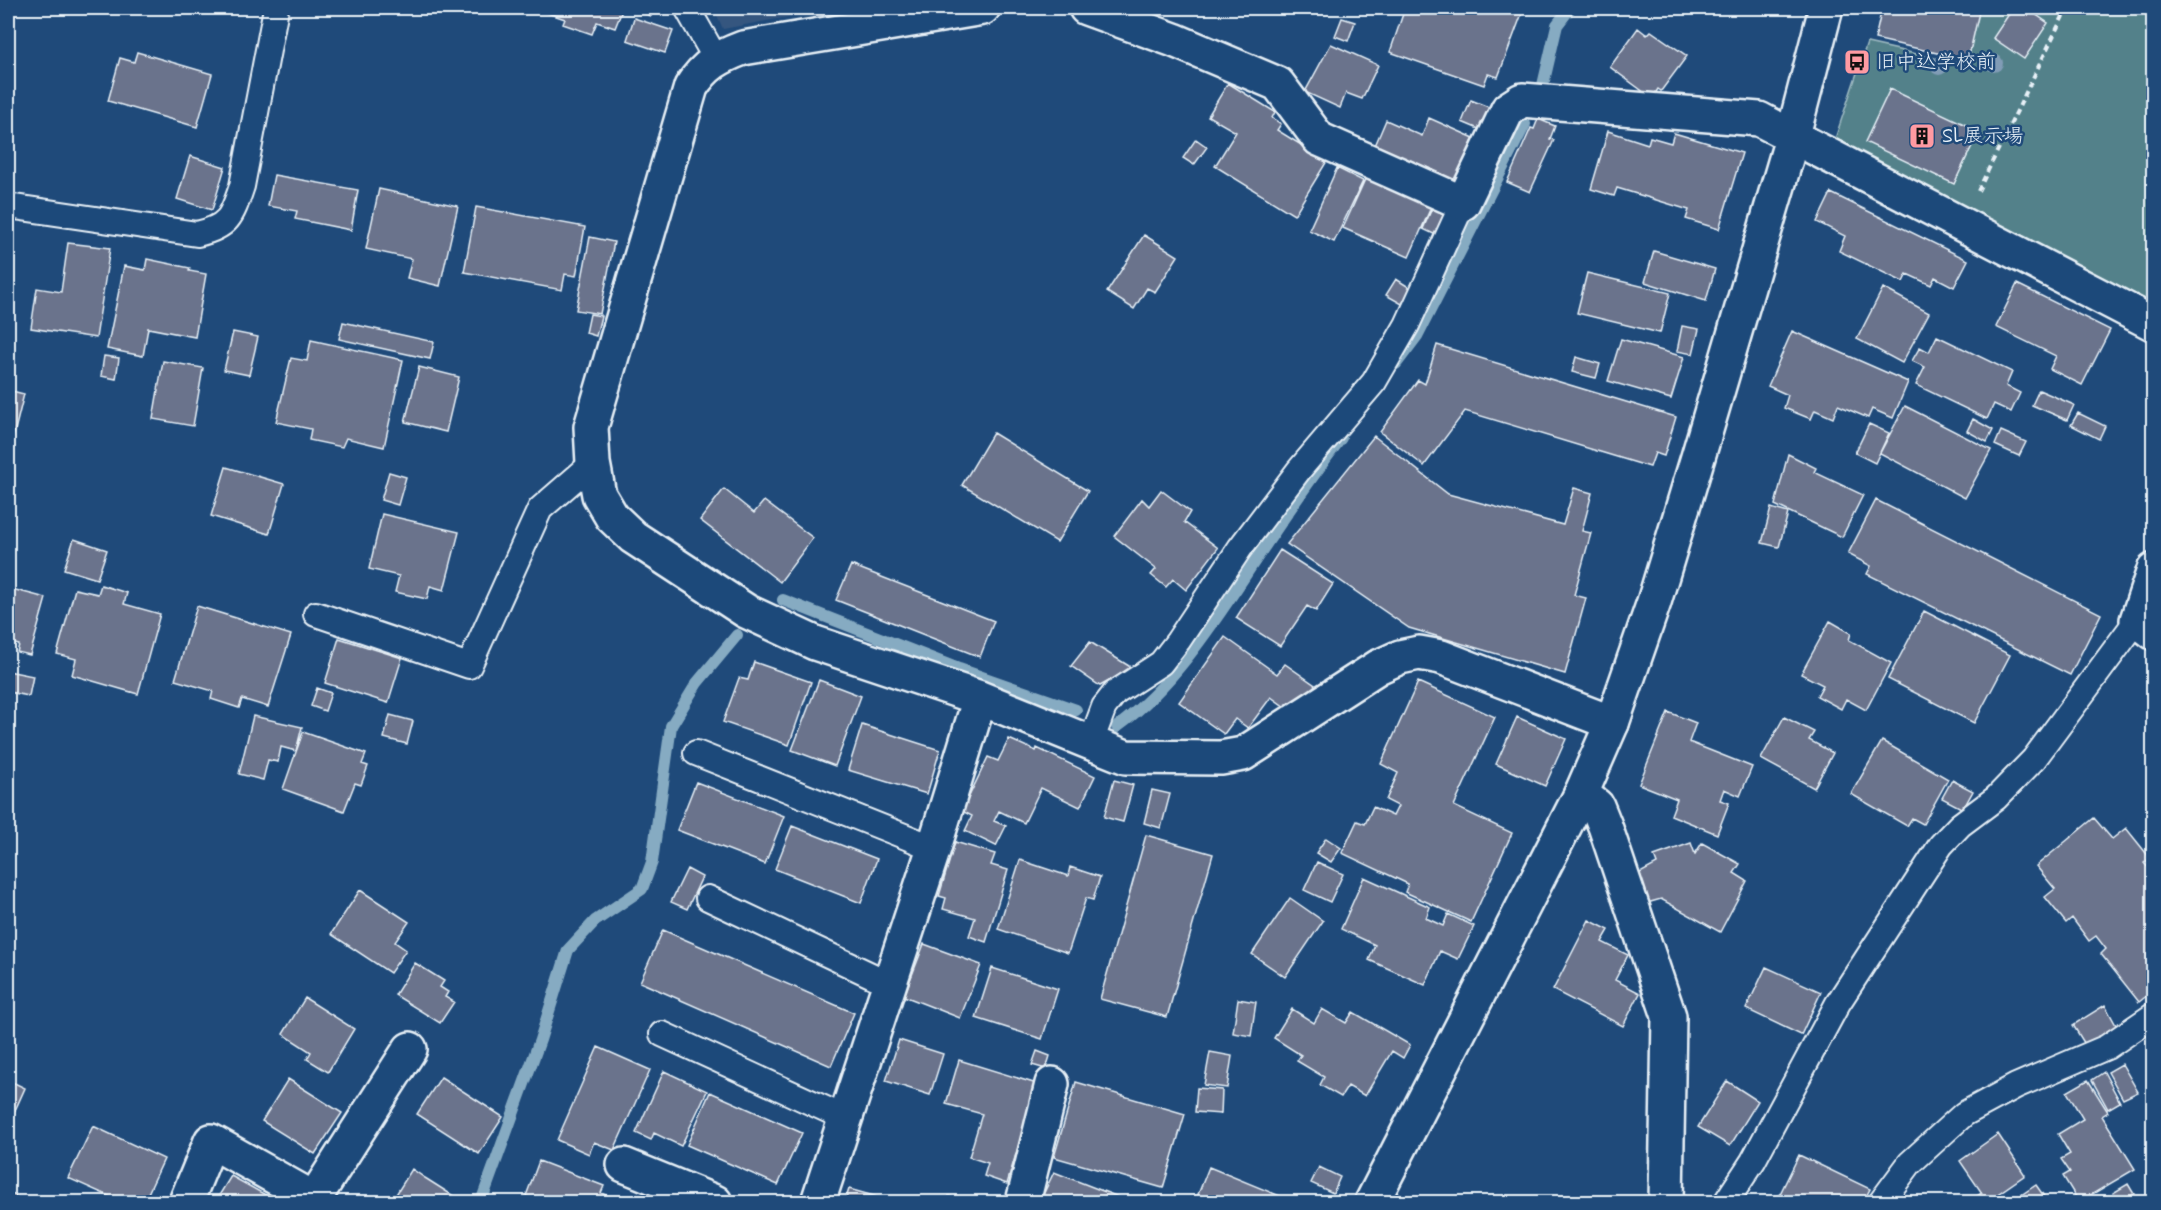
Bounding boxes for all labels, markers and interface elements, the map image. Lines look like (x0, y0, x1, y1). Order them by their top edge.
bus stop icon: 旧中込学校前 (1842, 47, 1872, 77)
place label: 旧中込学校前 (1876, 49, 1996, 76)
building icon: SL展示場 (1907, 121, 1937, 151)
place label: SL展示場 (1942, 123, 2023, 150)

